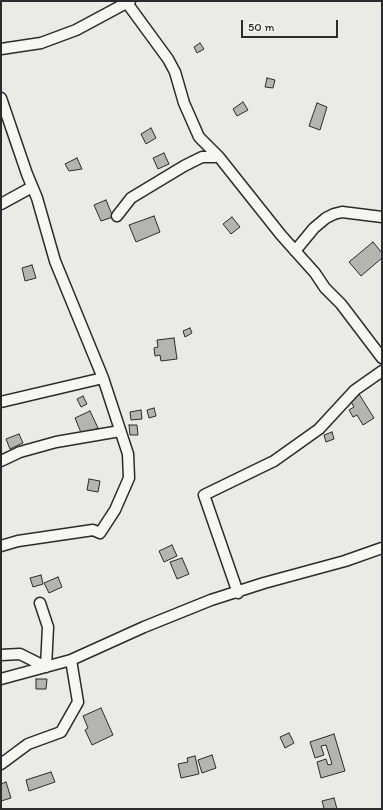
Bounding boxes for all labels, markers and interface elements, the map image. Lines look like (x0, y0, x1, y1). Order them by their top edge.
scale bar (243, 12, 340, 38)
text: 50 m (248, 20, 274, 34)

